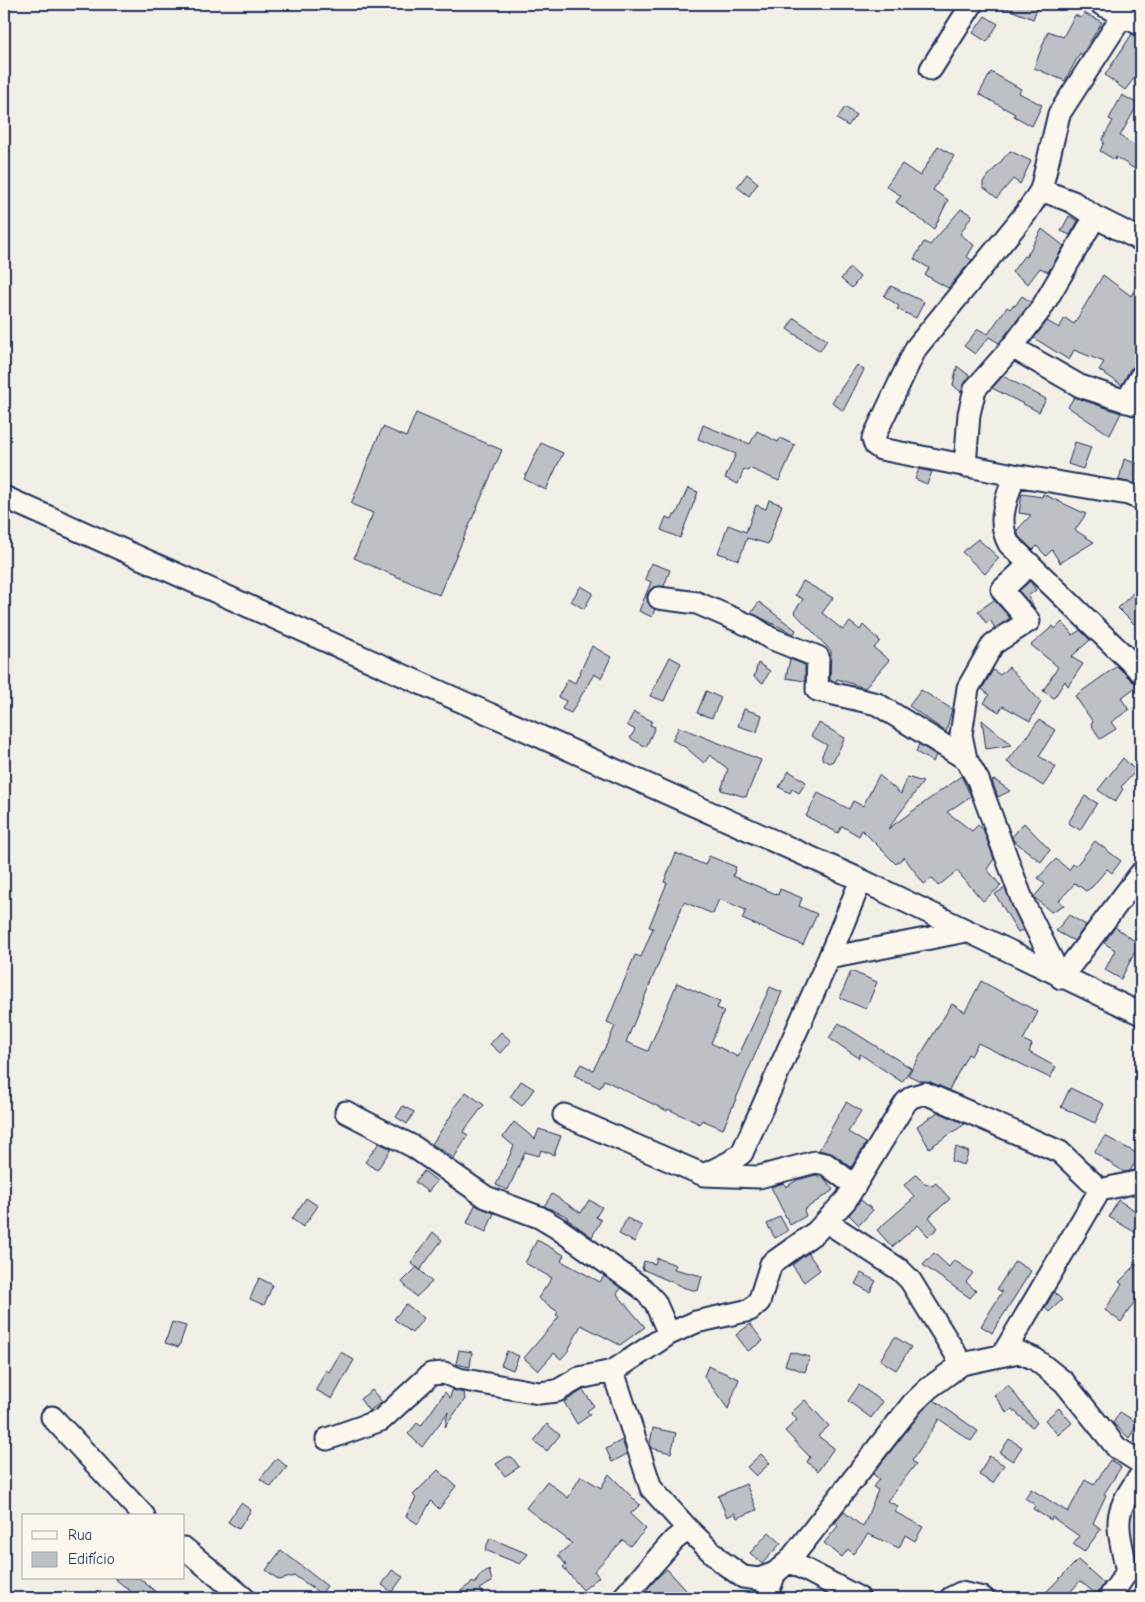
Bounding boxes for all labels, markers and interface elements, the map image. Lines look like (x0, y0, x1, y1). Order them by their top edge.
legend (22, 1514, 185, 1580)
text: Rua (68, 1526, 92, 1544)
text: Edifício (68, 1550, 115, 1568)

